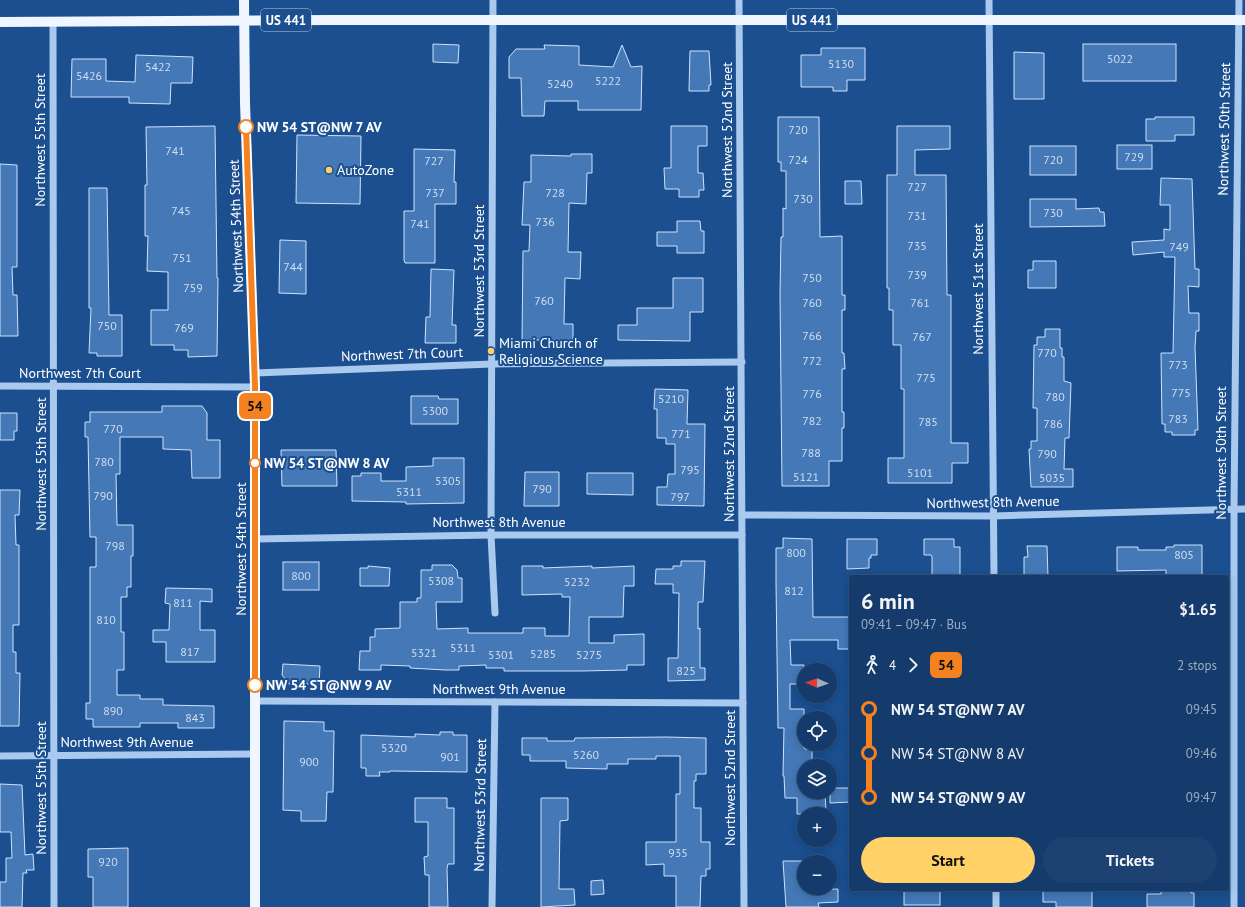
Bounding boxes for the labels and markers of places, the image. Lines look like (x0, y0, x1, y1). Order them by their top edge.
place label: NW 54 ST@NW 7 AV (257, 118, 382, 136)
marker: NW 54 ST@NW 7 AV (238, 119, 254, 135)
place label: AutoZone (337, 161, 394, 179)
marker: AutoZone (324, 165, 334, 175)
place label: Miami Church of Religious Science (499, 334, 603, 368)
marker: Miami Church of Religious Science (486, 346, 496, 356)
place label: NW 54 ST@NW 8 AV (264, 454, 390, 472)
marker: NW 54 ST@NW 8 AV (249, 457, 261, 469)
place label: NW 54 ST@NW 9 AV (266, 676, 392, 694)
marker: NW 54 ST@NW 9 AV (247, 677, 263, 693)

